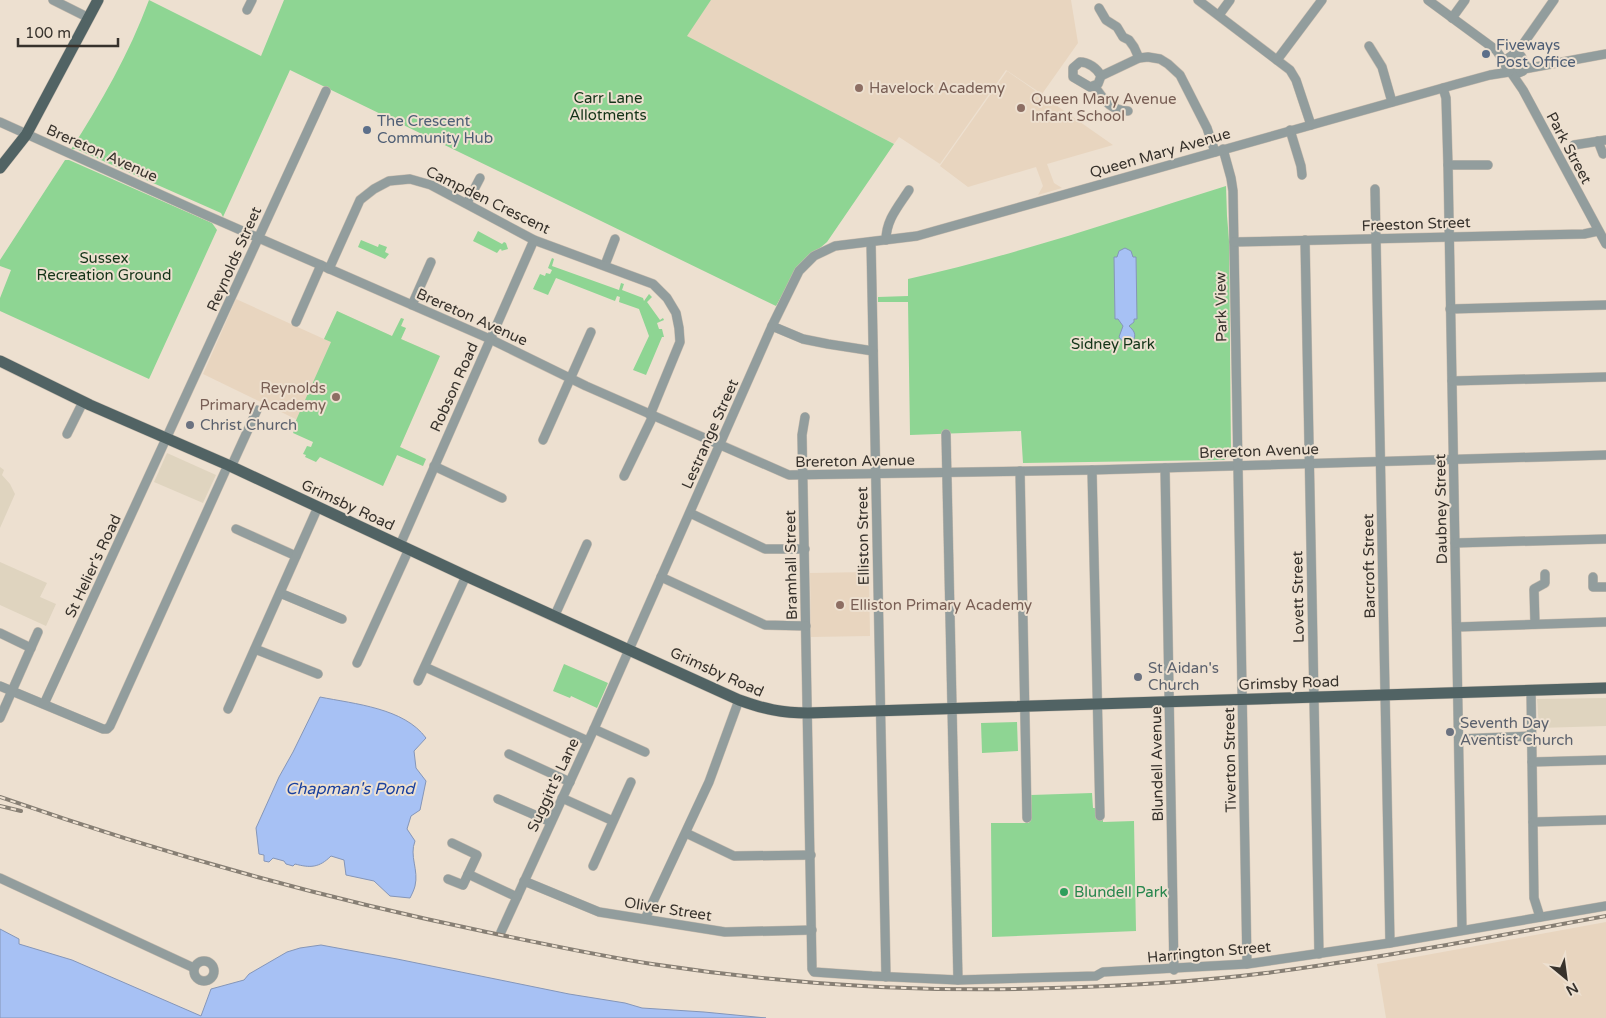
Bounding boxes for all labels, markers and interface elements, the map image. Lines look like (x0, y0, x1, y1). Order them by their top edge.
scale bar (18, 15, 118, 47)
text: 100 m (25, 24, 71, 42)
place label: Fiveways Post Office (1496, 36, 1576, 71)
marker: Fiveways Post Office (1480, 48, 1492, 60)
place label: Havelock Academy (869, 79, 1005, 97)
marker: Havelock Academy (853, 82, 865, 94)
park label: Carr Lane Allotments (569, 89, 647, 124)
place label: Queen Mary Avenue Infant School (1031, 90, 1177, 125)
marker: Queen Mary Avenue Infant School (1015, 102, 1027, 114)
street label: Park Street (1543, 109, 1596, 187)
place label: The Crescent Community Hub (377, 112, 493, 147)
street label: Brereton Avenue (44, 120, 160, 186)
marker: The Crescent Community Hub (361, 124, 373, 136)
street label: Queen Mary Avenue (1088, 124, 1232, 182)
street label: Campden Crescent (423, 162, 553, 238)
street label: Reynolds Street (203, 204, 265, 314)
street label: Freeston Street (1361, 213, 1471, 235)
park label: Sussex Recreation Ground (37, 249, 171, 284)
street label: Park View (1211, 272, 1231, 342)
street label: Brereton Avenue (414, 284, 530, 350)
park label: Sidney Park (1071, 335, 1155, 353)
street label: Robson Road (426, 339, 482, 435)
street label: Lestrange Street (678, 376, 742, 492)
place label: Reynolds Primary Academy (200, 379, 326, 414)
marker: Reynolds Primary Academy (330, 391, 342, 403)
place label: Christ Church (200, 416, 297, 434)
marker: Christ Church (184, 419, 196, 431)
street label: Brereton Avenue (1199, 440, 1319, 462)
street label: Brereton Avenue (795, 451, 915, 471)
street label: Daubney Street (1431, 453, 1451, 564)
street label: Grimsby Road (299, 476, 397, 534)
street label: Elliston Street (853, 486, 873, 585)
street label: Bramhall Street (781, 510, 801, 620)
street label: St Helier's Road (61, 511, 125, 621)
street label: Barcroft Street (1359, 513, 1379, 619)
street label: Lovett Street (1288, 550, 1308, 643)
place label: Elliston Primary Academy (850, 596, 1032, 614)
marker: Elliston Primary Academy (834, 599, 846, 611)
street label: Grimsby Road (667, 643, 767, 701)
place label: St Aidan's Church (1148, 659, 1219, 694)
marker: St Aidan's Church (1132, 671, 1144, 683)
street label: Grimsby Road (1238, 672, 1340, 694)
street label: Blundell Avenue (1147, 706, 1167, 822)
street label: Tiverton Street (1220, 707, 1240, 813)
place label: Seventh Day Aventist Church (1460, 714, 1573, 749)
marker: Seventh Day Aventist Church (1444, 726, 1456, 738)
street label: Suggitt's Lane (523, 735, 583, 835)
water label: Chapman's Pond (286, 779, 416, 799)
place label: Blundell Park (1074, 883, 1168, 901)
marker: Blundell Park (1058, 886, 1070, 898)
street label: Oliver Street (623, 893, 713, 925)
street label: Harrington Street (1146, 938, 1272, 966)
north arrow (1541, 953, 1591, 1003)
text: N (1563, 979, 1581, 999)

